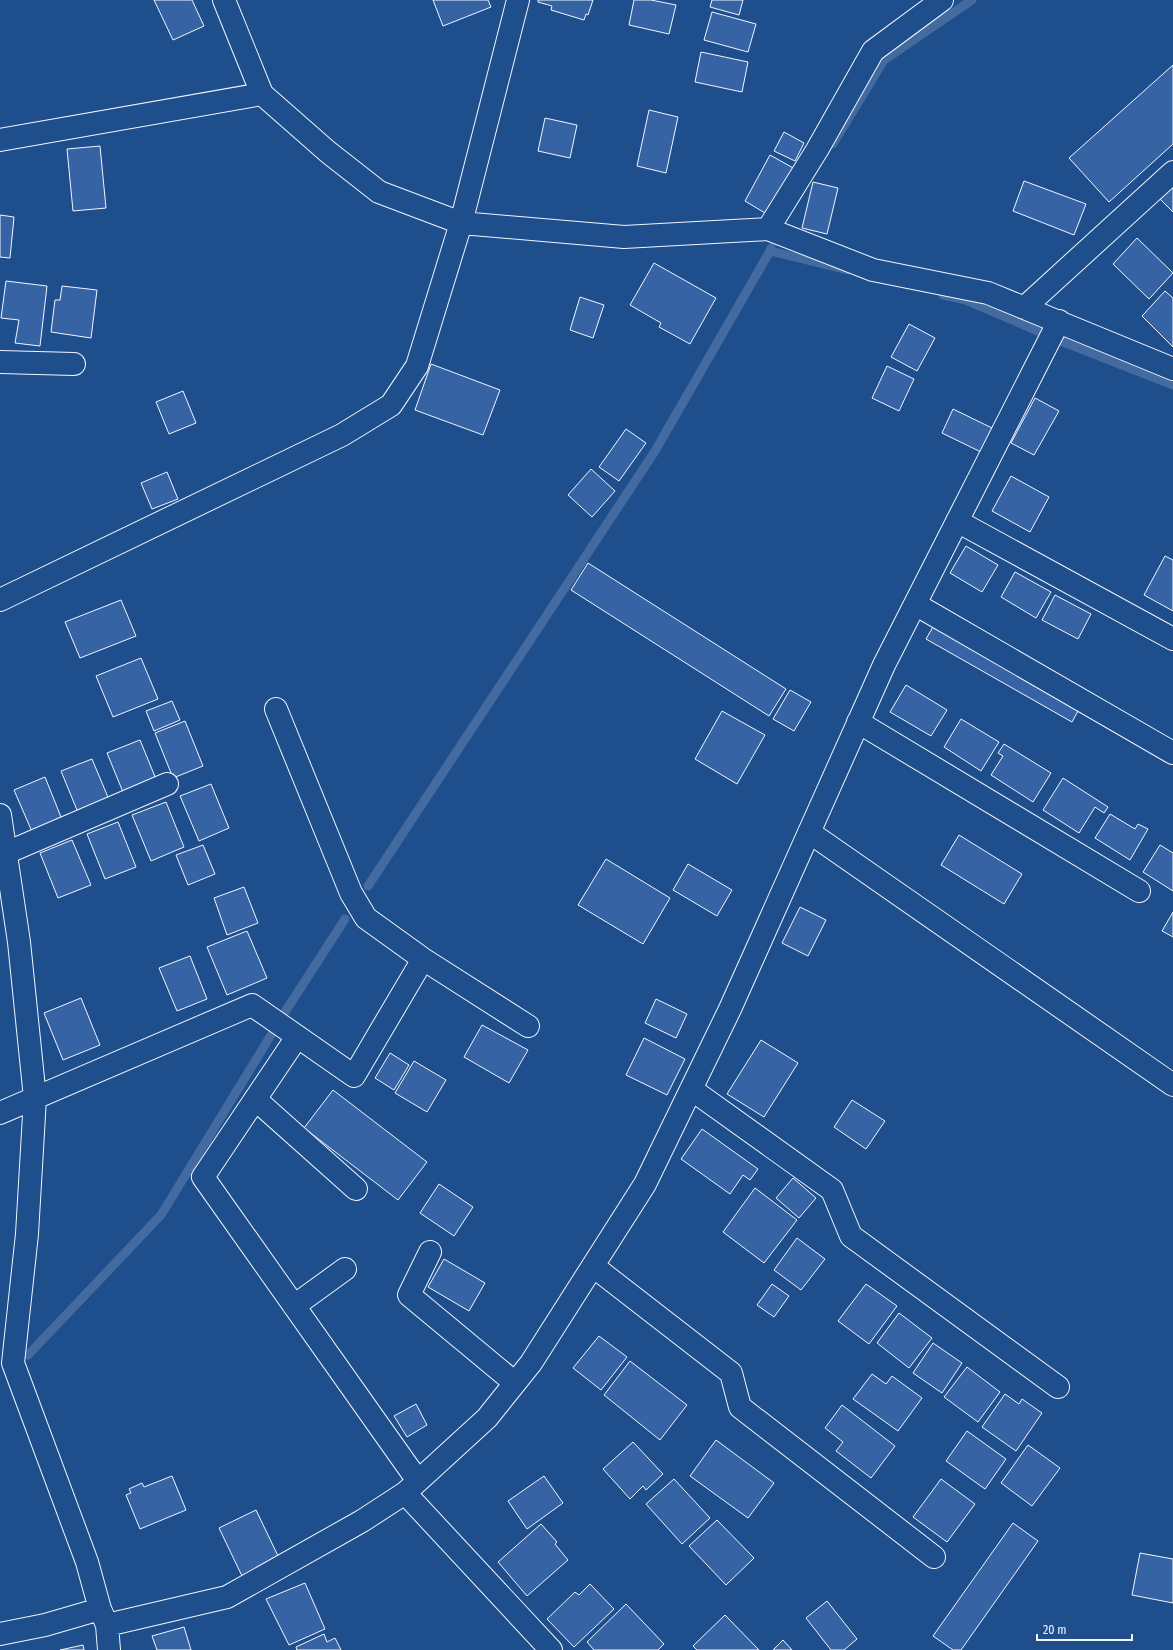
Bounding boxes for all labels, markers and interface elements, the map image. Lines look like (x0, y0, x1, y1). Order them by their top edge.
scale bar (1037, 1616, 1132, 1642)
text: 20 m (1043, 1623, 1067, 1637)

